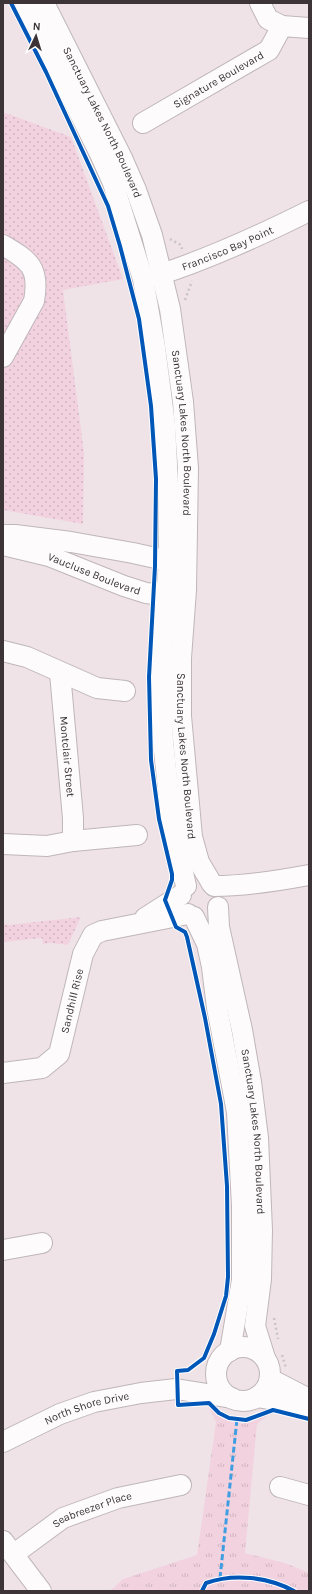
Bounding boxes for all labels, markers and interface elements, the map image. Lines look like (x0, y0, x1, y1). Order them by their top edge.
north arrow (16, 16, 56, 56)
text: N (32, 20, 41, 33)
street label: Sanctuary Lakes North Boulevard (61, 45, 145, 200)
street label: Signature Boulevard (171, 48, 266, 111)
street label: Francisco Bay Point (180, 223, 275, 273)
street label: Sanctuary Lakes North Boulevard (169, 349, 195, 516)
street label: Vaucluse Boulevard (46, 550, 142, 597)
street label: Sanctuary Lakes North Boulevard (174, 673, 199, 840)
street label: Montclair Street (57, 716, 78, 798)
street label: Sandhill Rise (58, 967, 86, 1035)
street label: Sanctuary Lakes North Boulevard (239, 1048, 268, 1215)
street label: North Shore Drive (42, 1389, 130, 1427)
street label: Seabreezer Place (50, 1489, 133, 1530)

